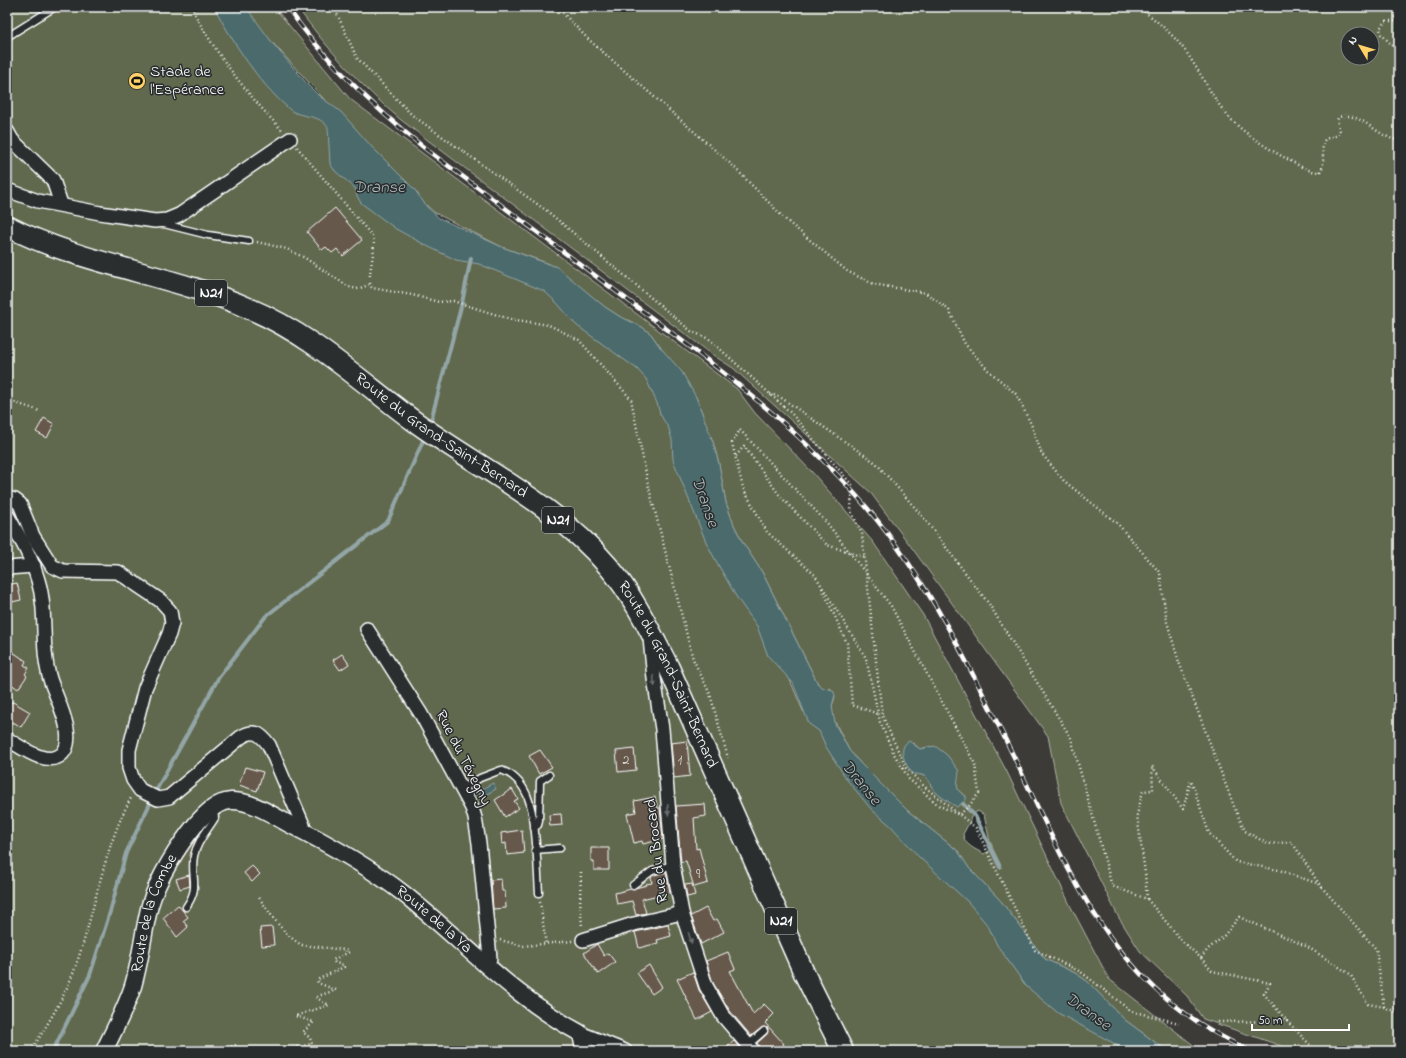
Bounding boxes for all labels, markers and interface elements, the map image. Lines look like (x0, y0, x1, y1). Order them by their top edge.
north arrow (1340, 26, 1380, 66)
text: N (1344, 33, 1362, 48)
place label: Stade de l'Espérance (150, 60, 225, 102)
sports icon: Stade de l'Espérance (127, 71, 147, 91)
water label: Dranse (353, 175, 406, 200)
road number: N21 (195, 280, 227, 306)
street label: Route du Grand-Saint-Bernard (349, 367, 532, 504)
water label: Dranse (685, 474, 726, 532)
road number: N21 (542, 507, 574, 533)
street label: Route du Grand-Saint-Bernard (611, 576, 724, 772)
one-way arrow (651, 675, 657, 687)
street label: Rue du Tévegny (429, 706, 498, 810)
house number: 2 (623, 750, 630, 771)
house number: 1 (678, 750, 683, 771)
water label: Dranse (835, 755, 888, 812)
street label: Rue du Brocard (639, 797, 675, 905)
one-way arrow (665, 804, 671, 817)
street label: Route de la Combe (125, 849, 184, 975)
house number: 9 (696, 864, 701, 885)
street label: Route de la Ya (390, 880, 477, 959)
road number: N21 (765, 908, 797, 934)
one-way arrow (687, 932, 693, 944)
water label: Dranse (1060, 987, 1117, 1038)
scale bar (1252, 1006, 1349, 1032)
text: 50 m (1258, 1012, 1282, 1030)

